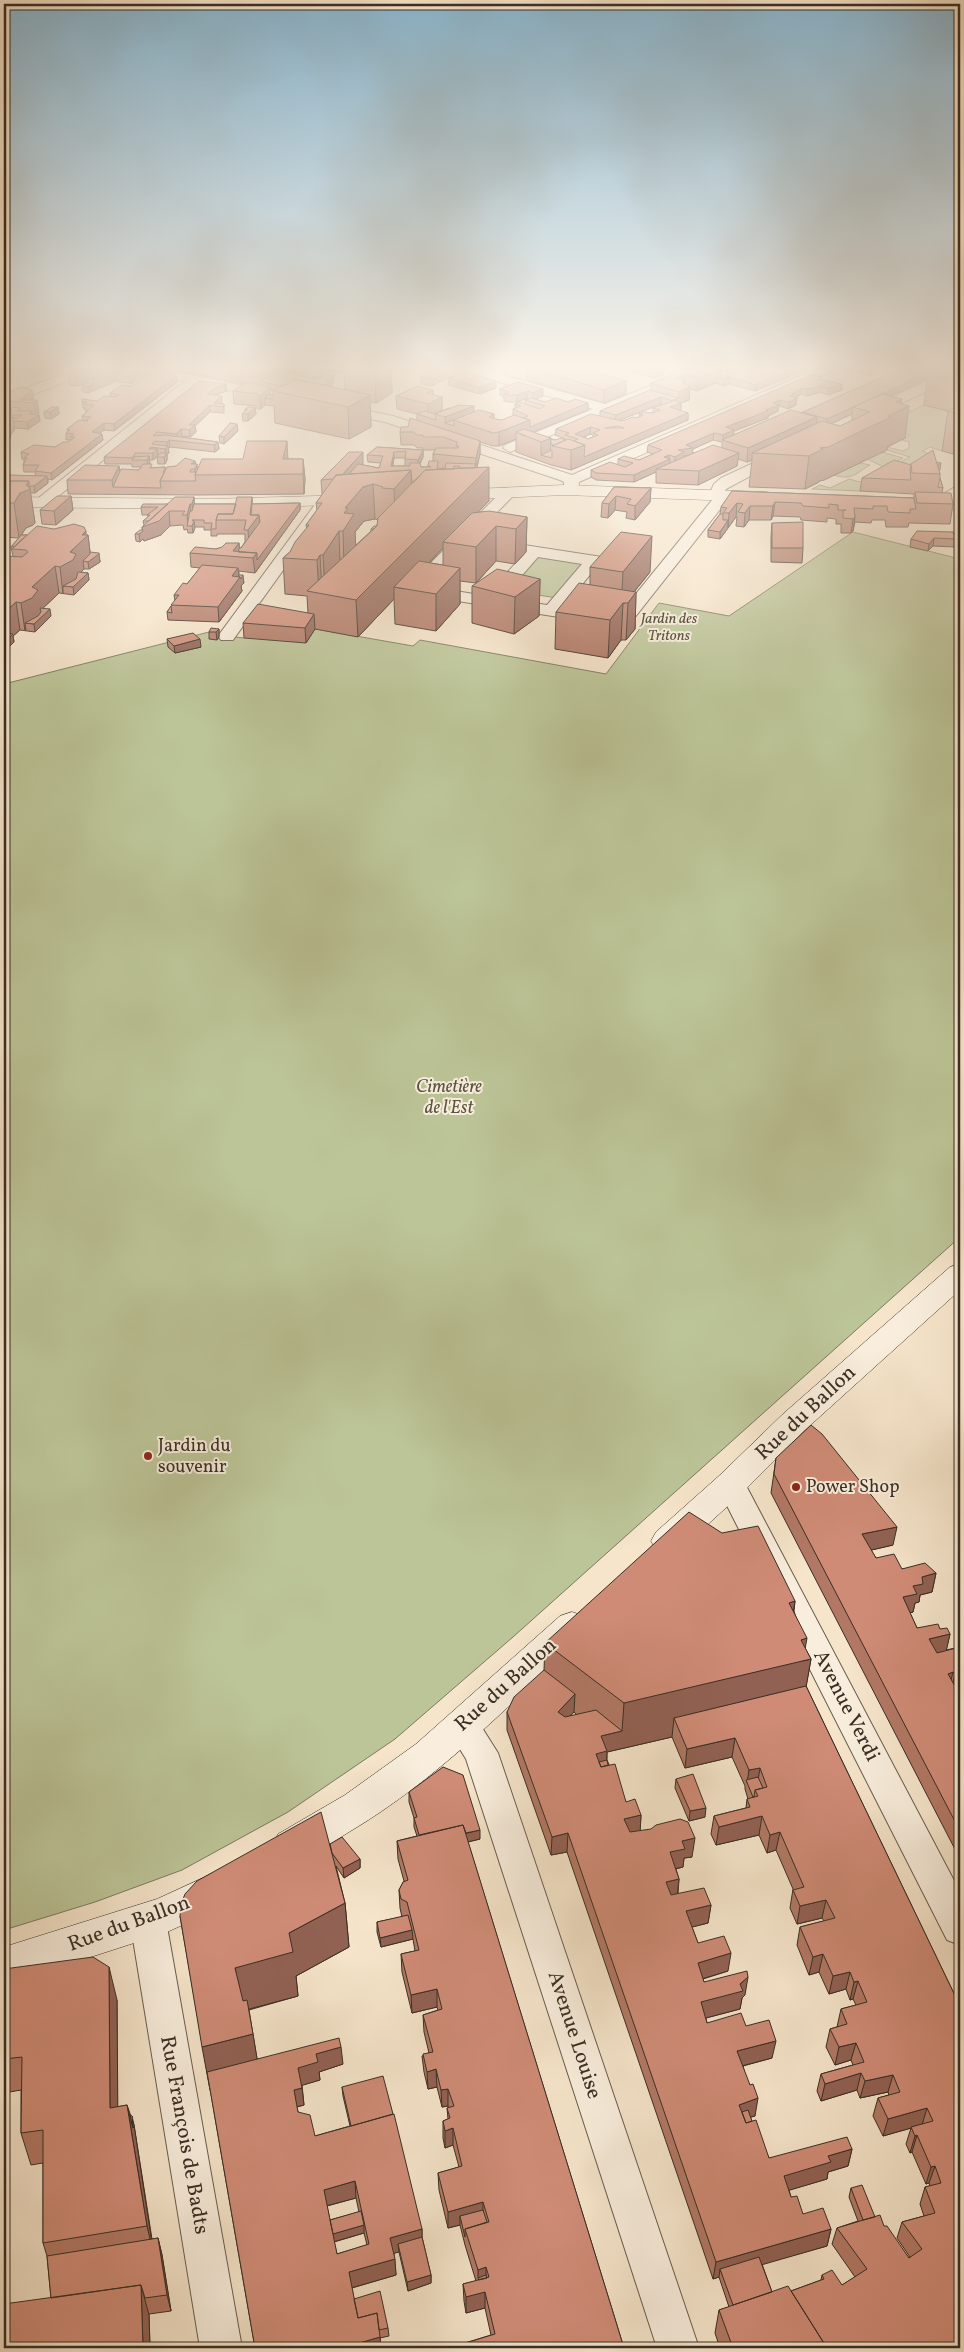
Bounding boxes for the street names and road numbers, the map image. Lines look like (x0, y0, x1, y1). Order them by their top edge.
street label: Rue du Ballon (749, 1359, 863, 1467)
street label: Rue du Ballon (449, 1631, 563, 1739)
street label: Avenue Verdi (805, 1645, 887, 1767)
street label: Rue du Ballon (64, 1888, 194, 1960)
street label: Avenue Louise (540, 1967, 608, 2103)
street label: Rue François de Badts (152, 2033, 216, 2237)

